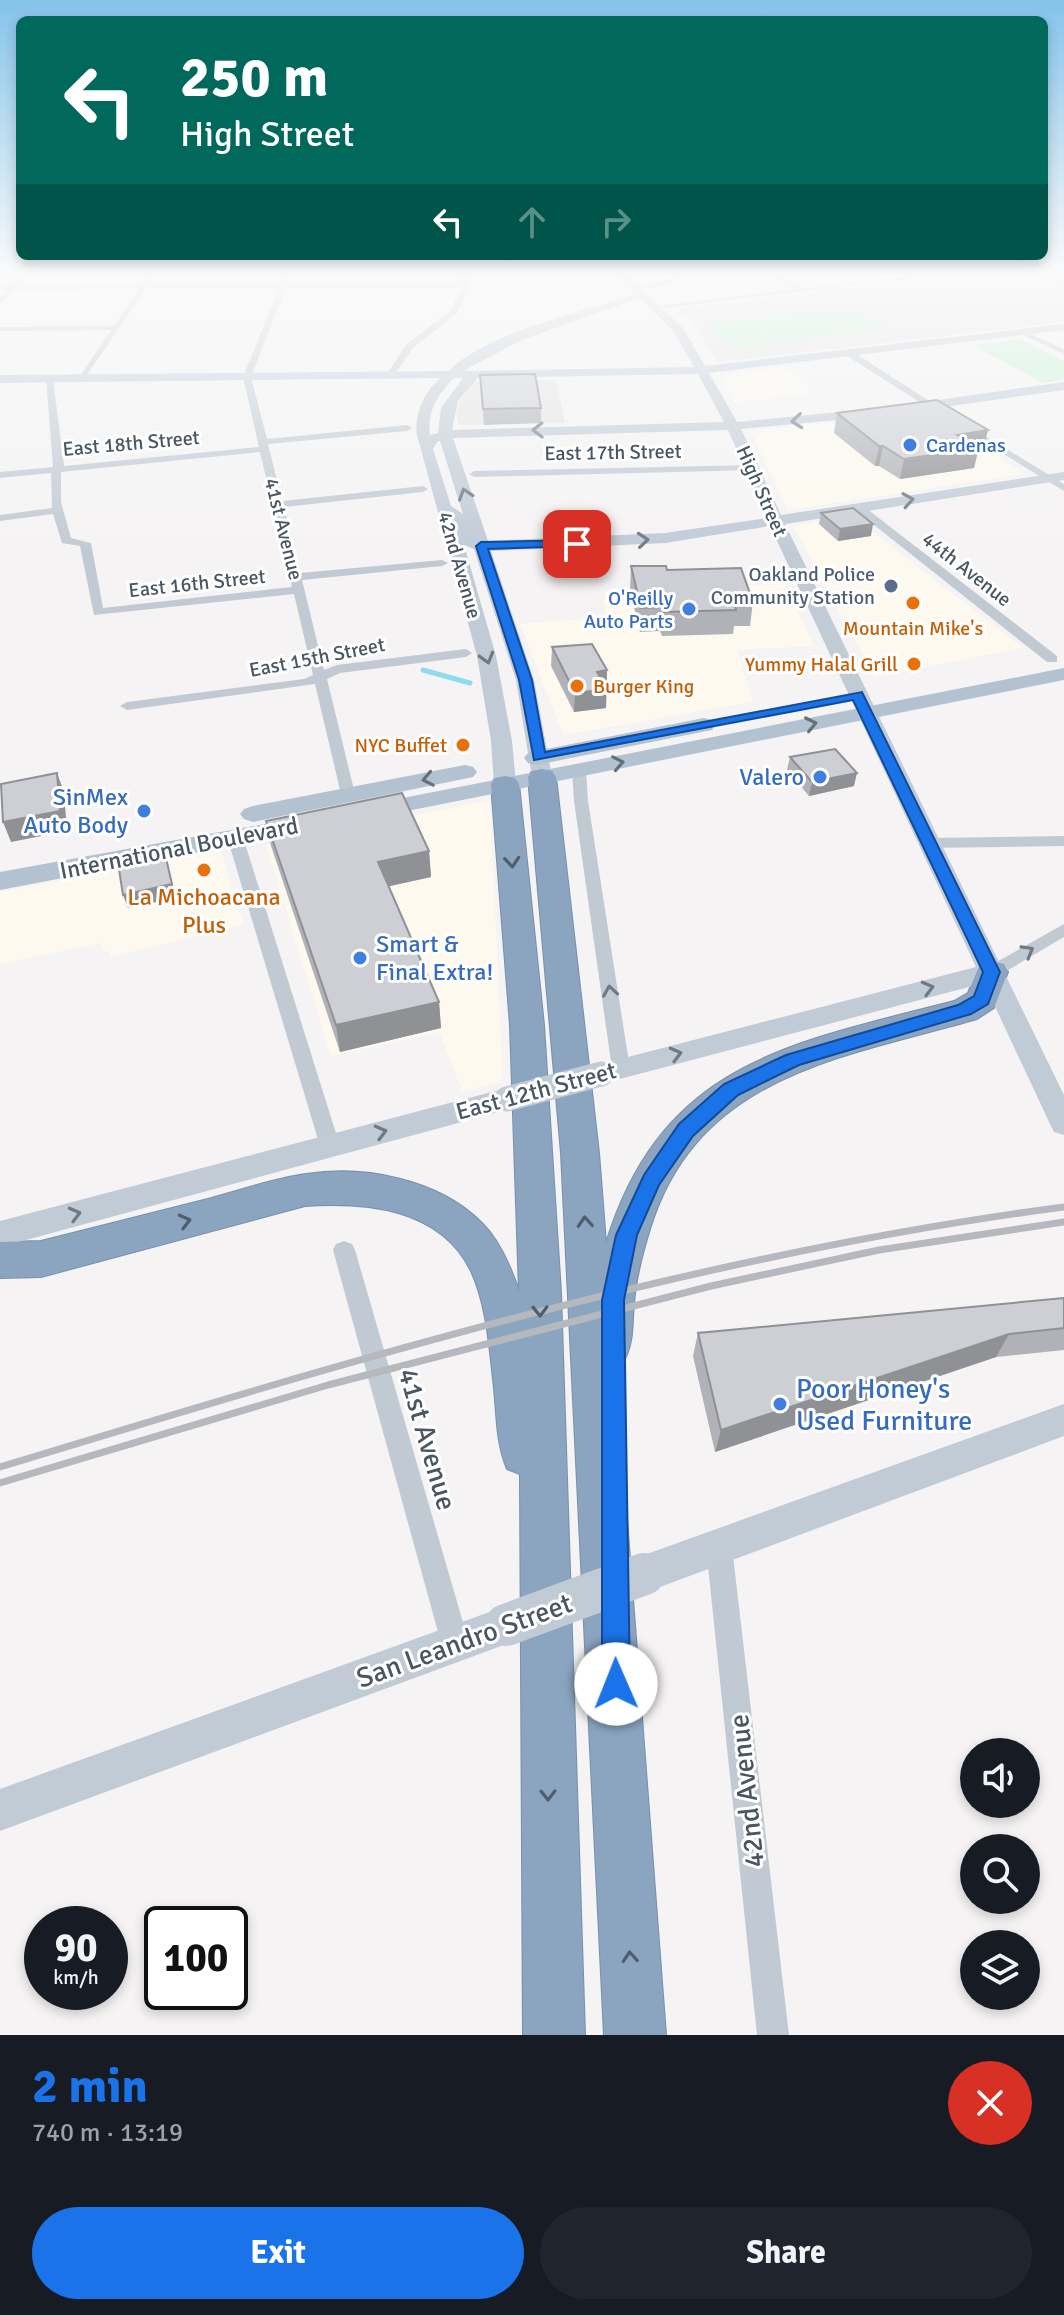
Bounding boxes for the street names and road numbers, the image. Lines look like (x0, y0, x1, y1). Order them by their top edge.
street label: East 18th Street (61, 425, 201, 462)
street label: East 17th Street (544, 439, 682, 466)
street label: High Street (730, 442, 793, 541)
street label: 41st Avenue (259, 475, 308, 583)
street label: 42nd Avenue (432, 509, 487, 621)
street label: 44th Avenue (917, 527, 1016, 612)
street label: East 16th Street (127, 564, 267, 603)
street label: East 15th Street (247, 632, 387, 683)
street label: International Boulevard (57, 810, 301, 886)
street label: East 12th Street (452, 1055, 620, 1127)
street label: 41st Avenue (391, 1364, 464, 1514)
street label: San Leandro Street (352, 1586, 577, 1696)
street label: 42nd Avenue (722, 1712, 772, 1869)

